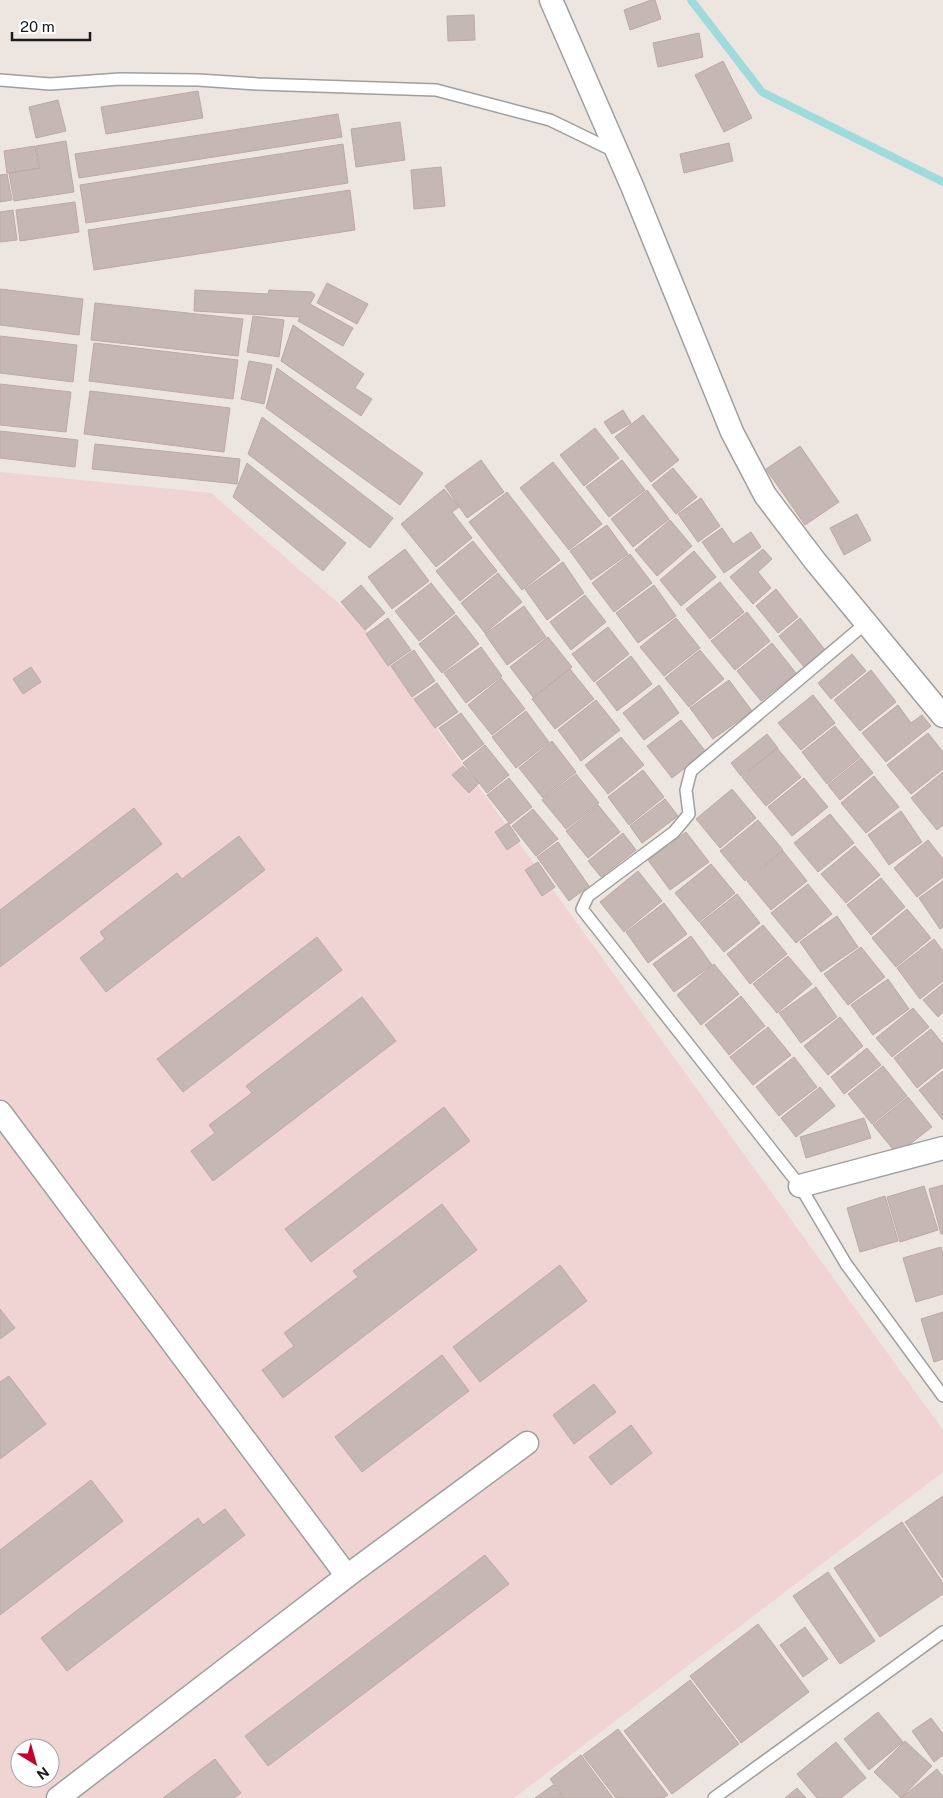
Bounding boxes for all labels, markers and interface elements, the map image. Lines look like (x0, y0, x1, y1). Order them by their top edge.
scale bar (12, 10, 90, 42)
text: 20 m (20, 18, 55, 35)
north arrow (10, 1738, 60, 1788)
text: N (34, 1764, 52, 1783)

